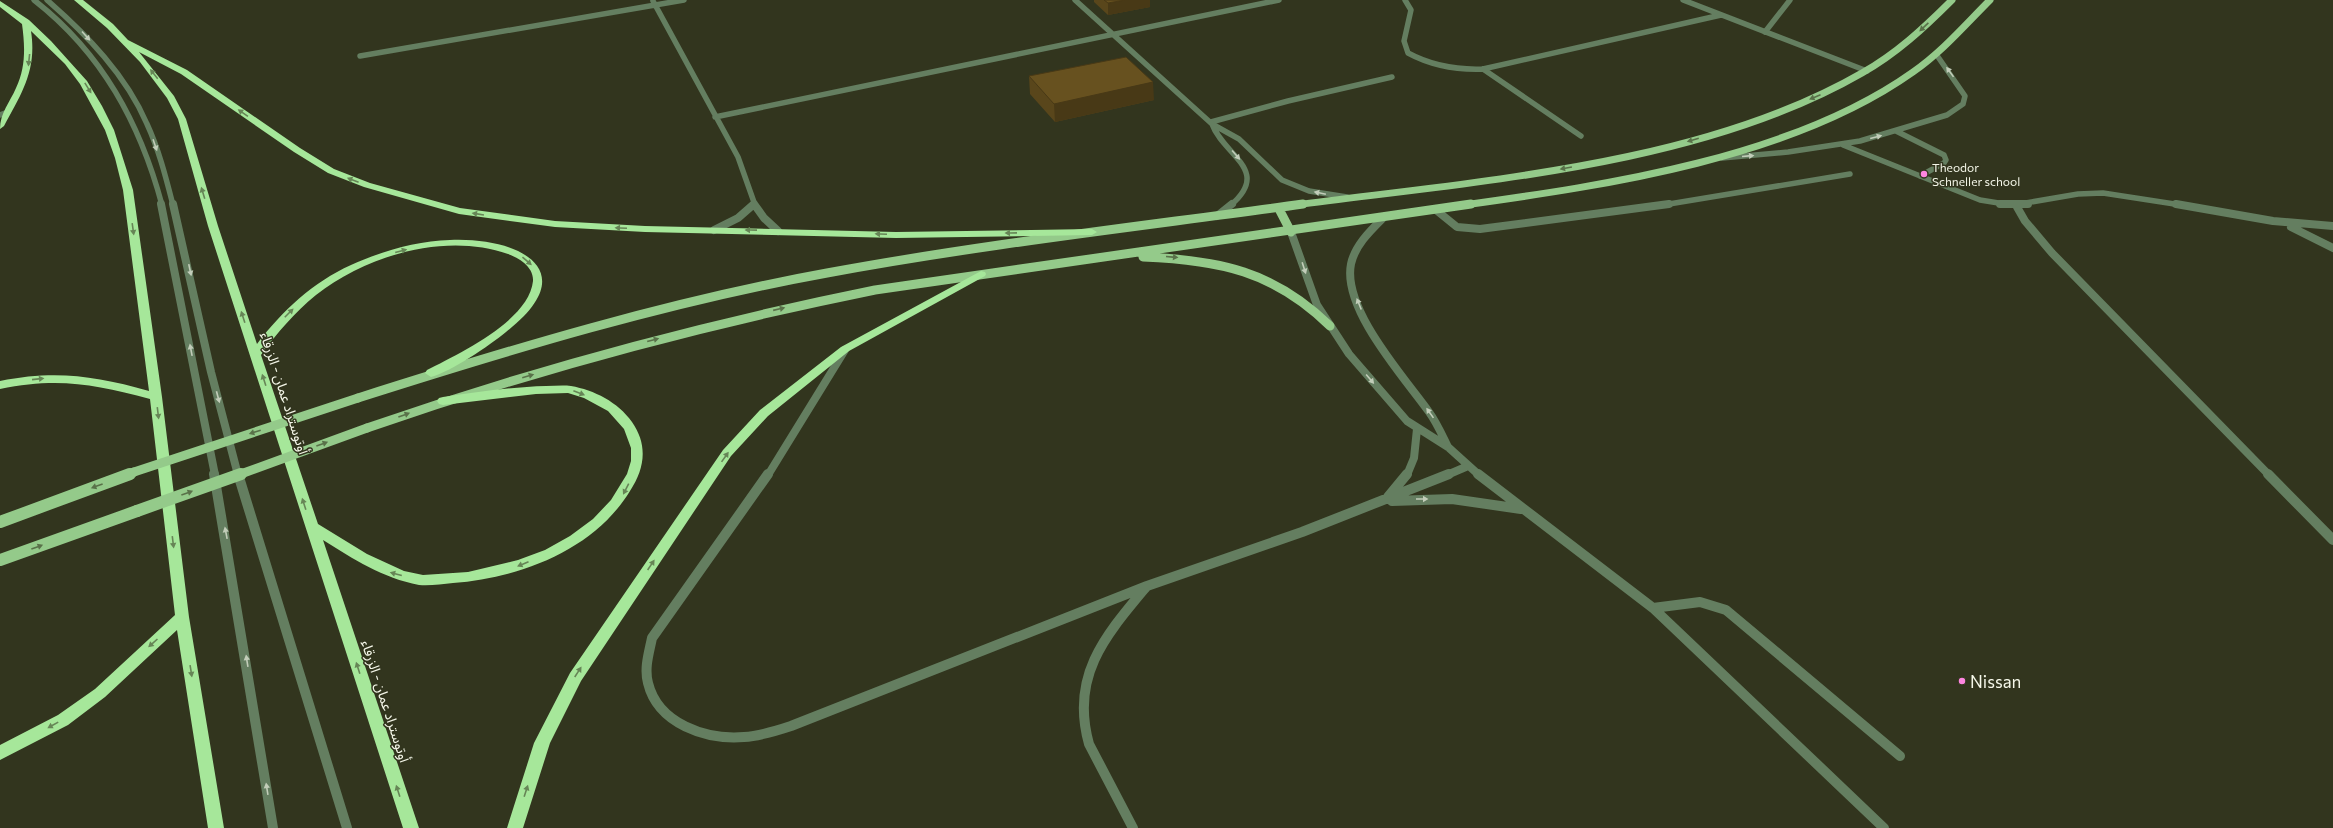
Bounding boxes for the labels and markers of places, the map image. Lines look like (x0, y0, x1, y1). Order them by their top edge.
place label: Theodor Schneller school (1932, 160, 2020, 188)
marker: Theodor Schneller school (1919, 169, 1929, 179)
place label: Nissan (1970, 671, 2021, 692)
marker: Nissan (1957, 676, 1967, 686)

